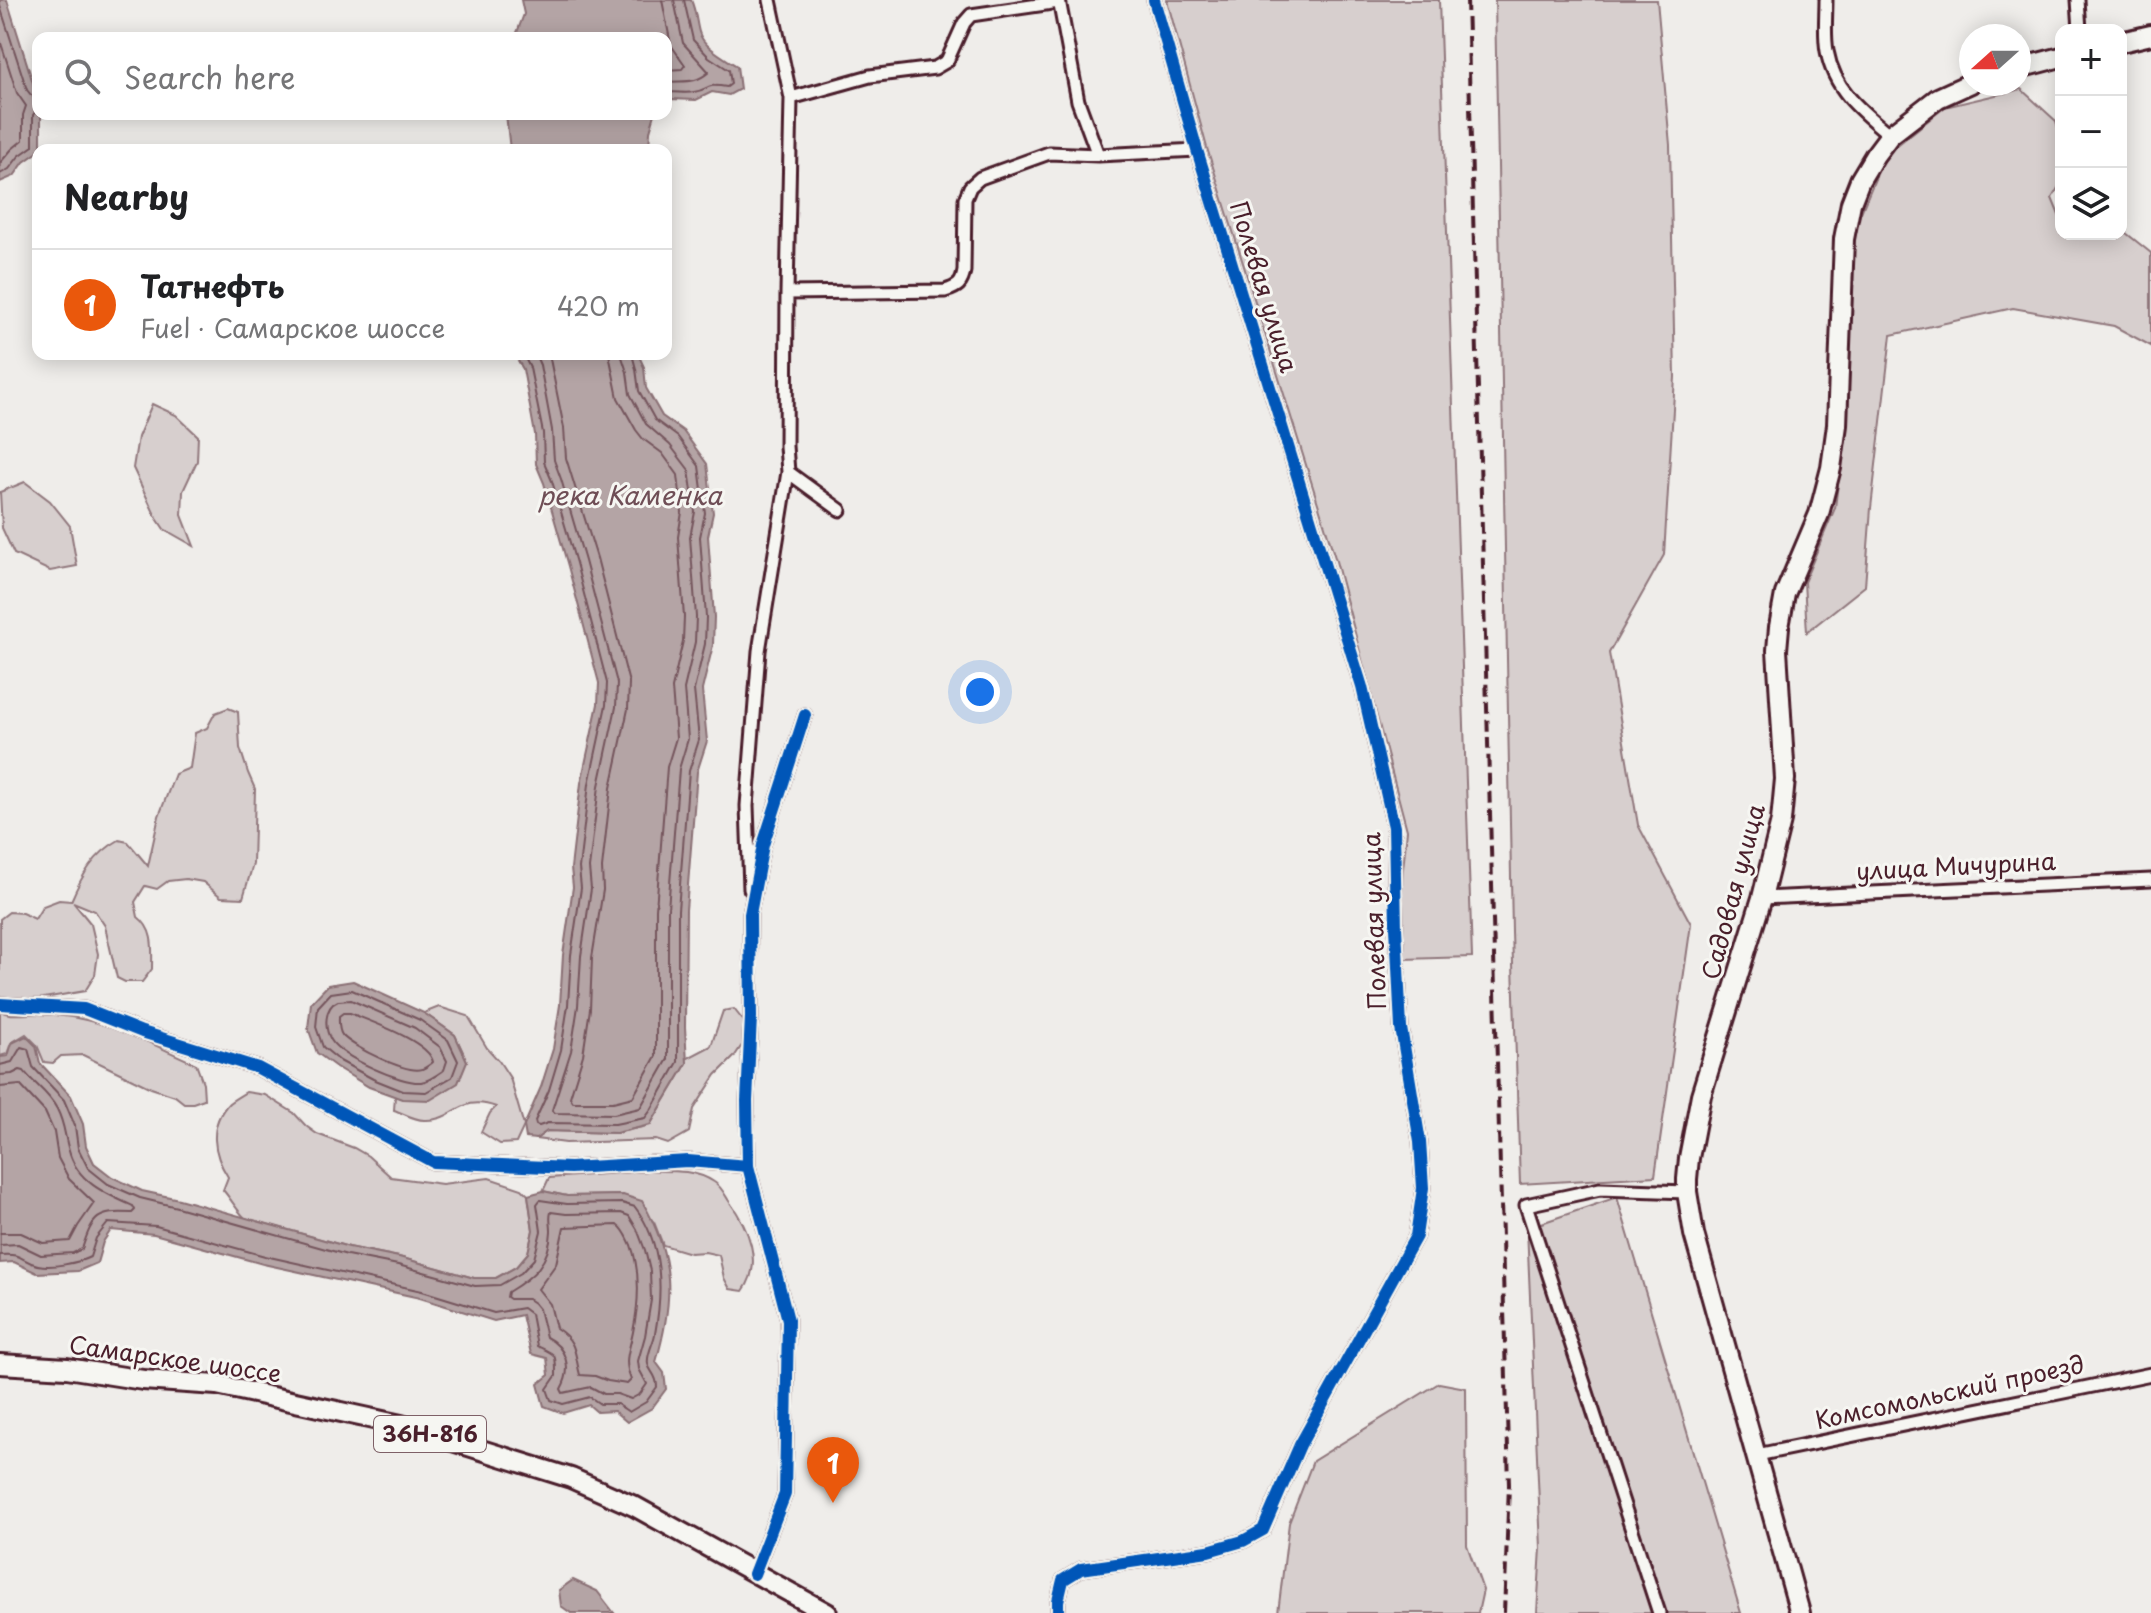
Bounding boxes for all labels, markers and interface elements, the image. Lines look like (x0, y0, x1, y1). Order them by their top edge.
north arrow (1959, 24, 2031, 96)
map controls (2055, 24, 2127, 240)
button: + (2055, 24, 2127, 96)
search box (32, 32, 672, 120)
icon: search (60, 54, 104, 98)
text: Search here (124, 54, 296, 99)
button: − (2055, 96, 2127, 168)
button: layers (2055, 168, 2127, 240)
text: Nearby (64, 170, 189, 222)
street label: Полевая улица (1222, 196, 1308, 377)
text: Татнефть (140, 263, 284, 308)
text: 1 (84, 286, 96, 325)
text: 420 m (557, 286, 640, 325)
text: Fuel · Самарское шоссе (140, 308, 445, 347)
water label: река Каменка (538, 475, 723, 514)
your location (960, 672, 1000, 712)
street label: Садовая улица (1691, 800, 1773, 983)
street label: Полевая улица (1352, 832, 1394, 1010)
street label: улица Мичурина (1855, 842, 2057, 888)
street label: Самарское шоссе (67, 1325, 284, 1391)
street label: Комсомольский проезд (1812, 1345, 2087, 1437)
road number: 36Н-816 (374, 1416, 486, 1452)
pin: 1 (807, 1437, 859, 1503)

